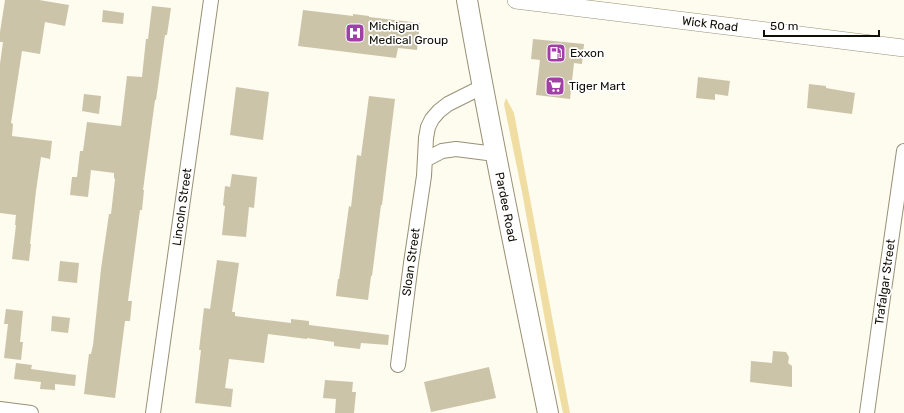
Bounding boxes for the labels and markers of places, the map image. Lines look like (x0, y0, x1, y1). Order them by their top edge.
place label: Michigan Medical Group (369, 19, 448, 47)
hospital icon: Michigan Medical Group (344, 22, 366, 44)
fuel station icon: Exxon (545, 42, 567, 64)
place label: Exxon (570, 46, 604, 60)
supermarket icon: Tiger Mart (544, 75, 566, 97)
place label: Tiger Mart (569, 79, 626, 93)

